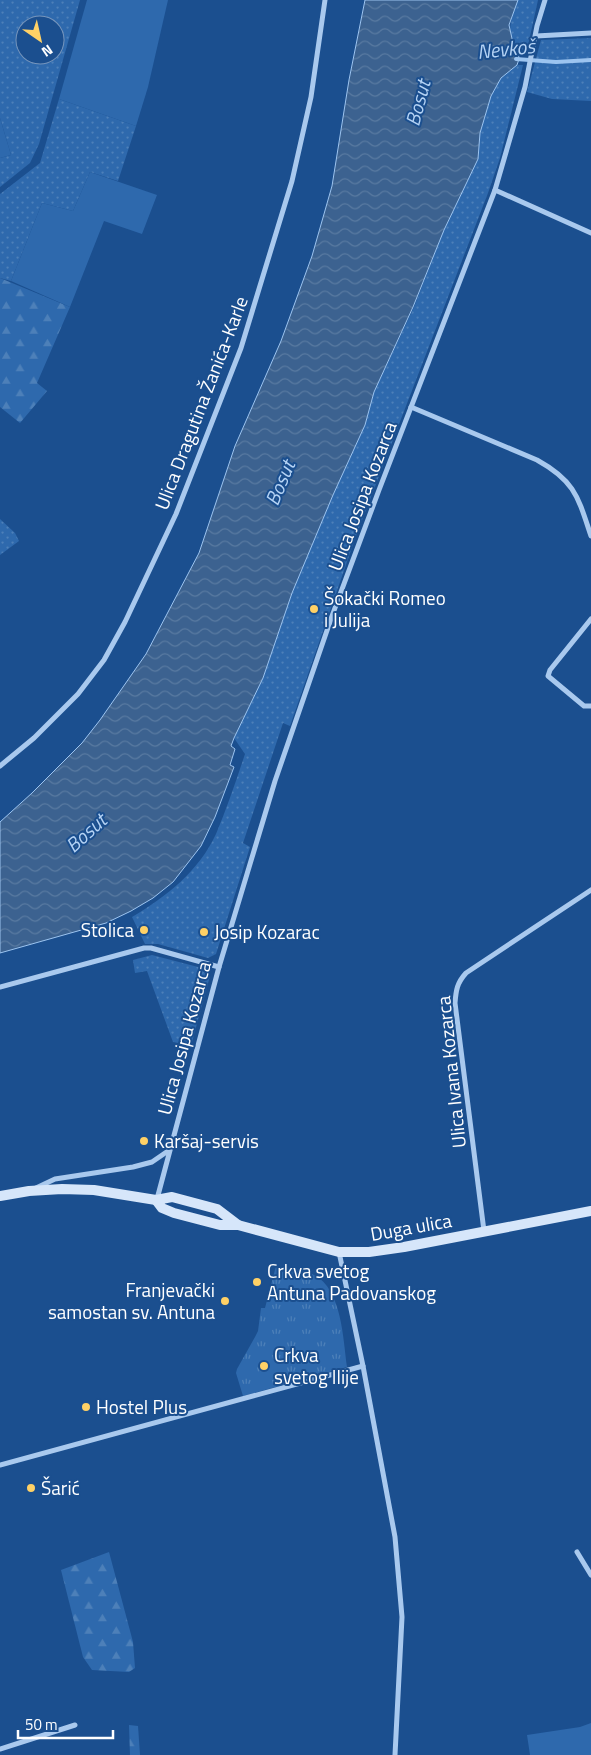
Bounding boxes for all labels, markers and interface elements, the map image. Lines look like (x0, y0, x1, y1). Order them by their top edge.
north arrow (15, 15, 65, 65)
water label: Nevkoš (476, 30, 539, 67)
text: N (38, 40, 57, 63)
water label: Bosut (397, 74, 439, 129)
street label: Ulica Dragutina Žanića-Karle (146, 292, 255, 514)
street label: Ulica Josipa Kozarca (320, 417, 404, 575)
water label: Bosut (256, 453, 304, 510)
place label: Šokački Romeo i Julija (324, 583, 446, 634)
marker: Šokački Romeo i Julija (308, 603, 320, 615)
water label: Bosut (58, 804, 115, 860)
place label: Stolica (81, 915, 134, 944)
place label: Josip Kozarac (214, 917, 320, 946)
marker: Stolica (138, 924, 150, 936)
marker: Josip Kozarac (198, 926, 210, 938)
street label: Ulica Josipa Kozarca (149, 957, 218, 1118)
street label: Ulica Ivana Kozarca (428, 994, 473, 1150)
place label: Karšaj-servis (154, 1126, 259, 1155)
marker: Karšaj-servis (138, 1135, 150, 1147)
street label: Duga ulica (368, 1205, 454, 1248)
place label: Crkva svetog Antuna Padovanskog (267, 1256, 436, 1307)
place label: Franjevački samostan sv. Antuna (48, 1275, 215, 1326)
marker: Crkva svetog Antuna Padovanskog (251, 1276, 263, 1288)
marker: Franjevački samostan sv. Antuna (219, 1295, 231, 1307)
place label: Crkva svetog Ilije (274, 1340, 359, 1391)
marker: Crkva svetog Ilije (258, 1360, 270, 1372)
place label: Hostel Plus (96, 1392, 187, 1421)
marker: Hostel Plus (80, 1401, 92, 1413)
place label: Šarić (41, 1473, 80, 1502)
marker: Šarić (25, 1482, 37, 1494)
scale bar (18, 1708, 112, 1740)
text: 50 m (25, 1713, 58, 1736)

